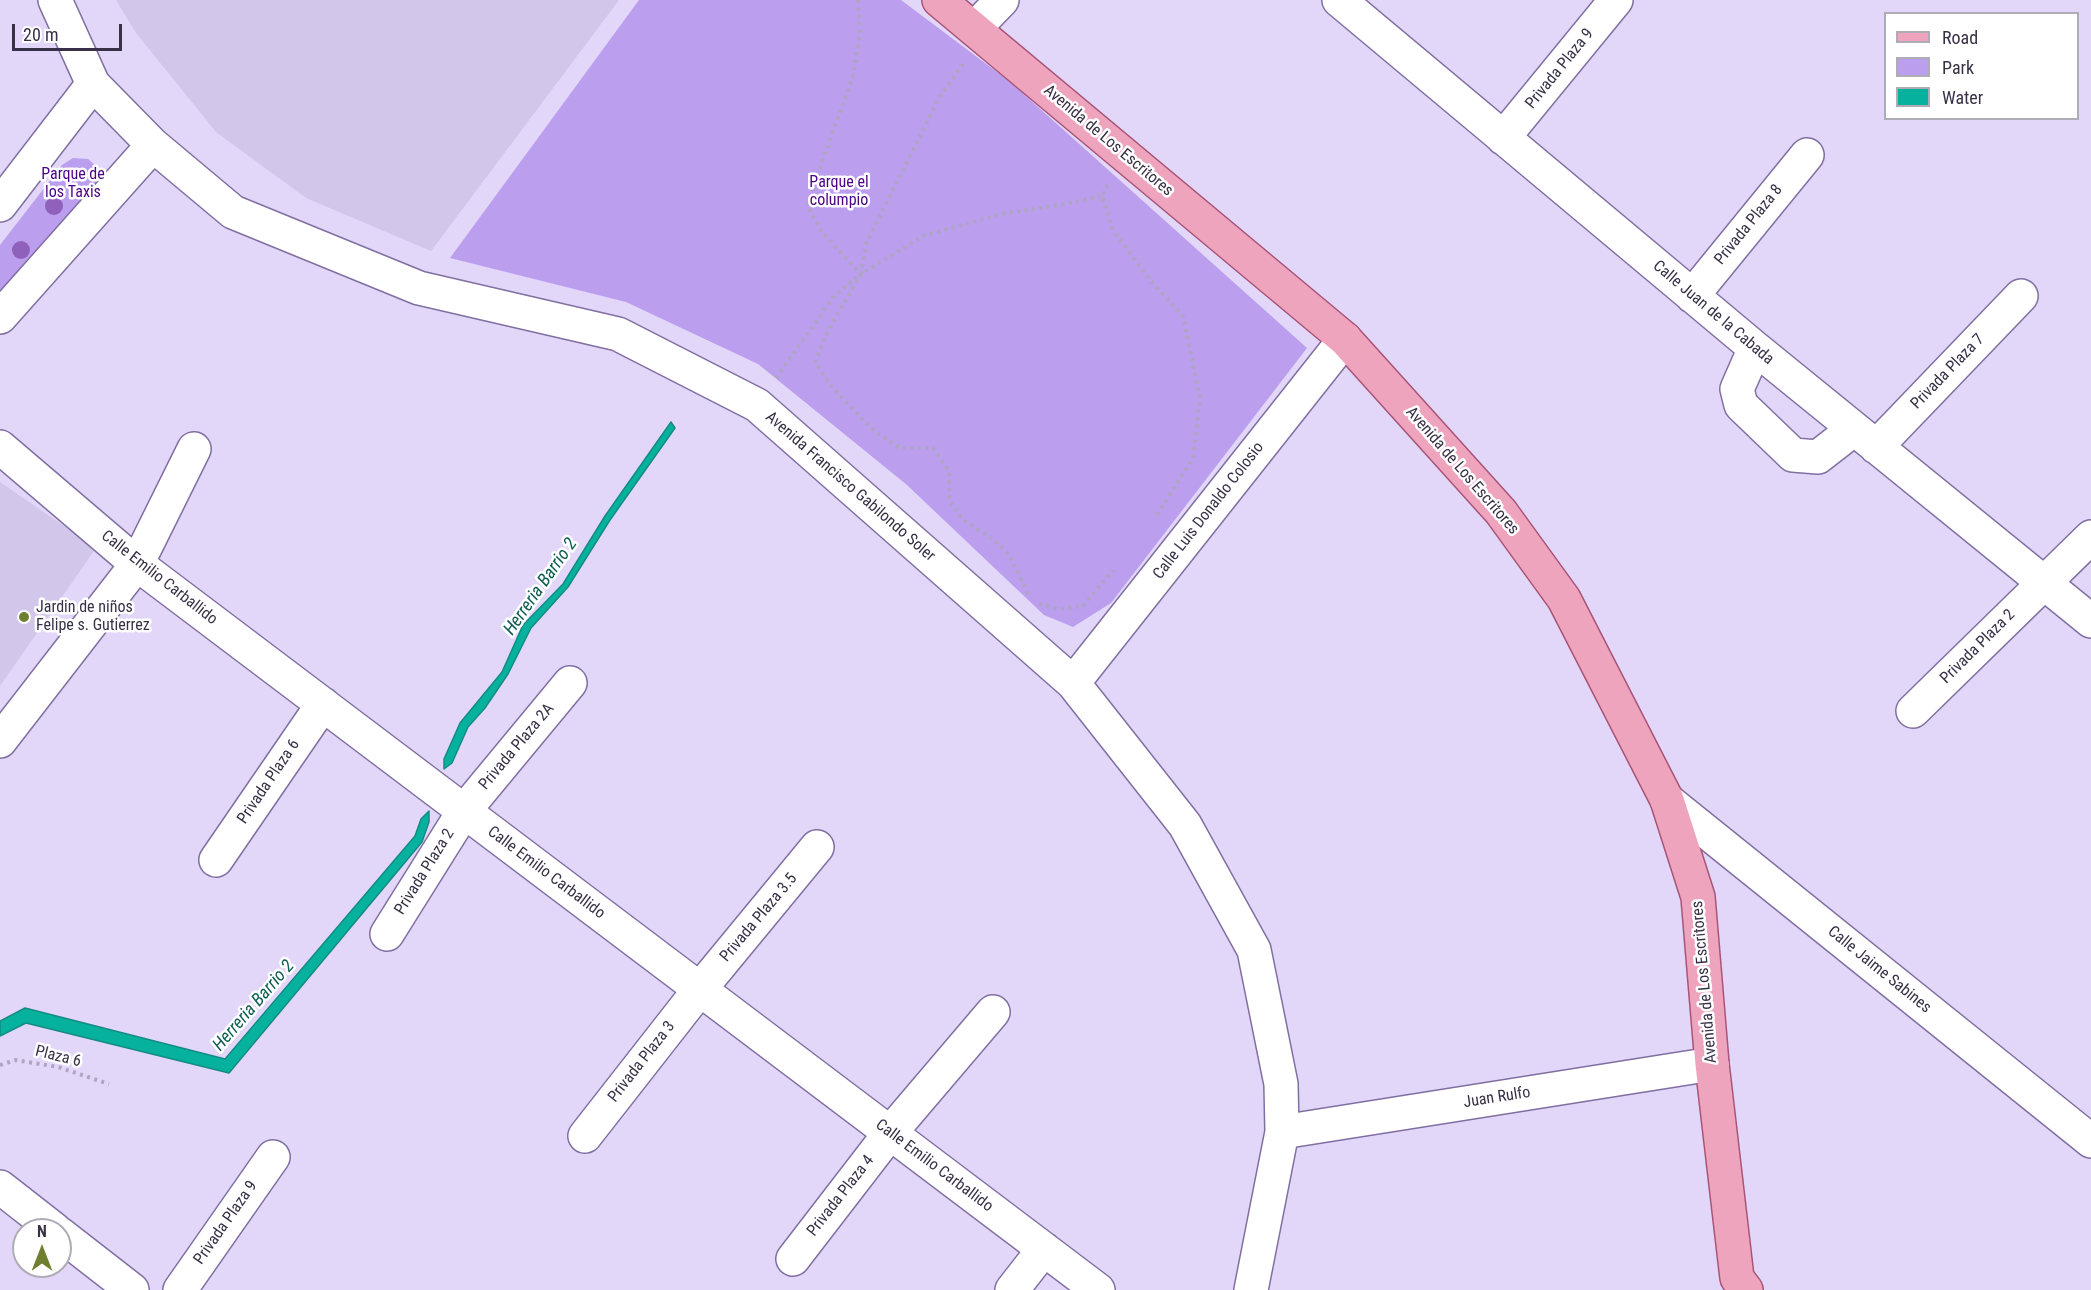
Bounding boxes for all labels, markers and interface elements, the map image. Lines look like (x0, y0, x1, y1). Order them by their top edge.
scale bar (15, 12, 124, 50)
legend (1884, 12, 2079, 120)
text: 20 m (23, 24, 58, 45)
street label: Privada Plaza 9 (1522, 25, 1598, 113)
text: Road (1942, 27, 1978, 48)
text: Park (1942, 57, 1974, 78)
street label: Avenida de Los Escritores (1039, 81, 1177, 201)
text: Water (1942, 87, 1983, 108)
park label: Parque de los Taxis (41, 165, 105, 203)
park label: Parque el columpio (809, 173, 869, 211)
street label: Privada Plaza 8 (1711, 181, 1787, 269)
street label: Calle Juan de la Cabada (1649, 257, 1777, 369)
street label: Privada Plaza 7 (1907, 330, 1989, 414)
street label: Avenida de Los Escritores (1401, 403, 1523, 539)
street label: Avenida Francisco Gabilondo Soler (761, 408, 939, 566)
street label: Calle Luis Donaldo Colosio (1150, 439, 1268, 583)
street label: Calle Emilio Carballido (97, 527, 221, 629)
water label: Herreria Barrio 2 (500, 534, 582, 640)
place label: Jardin de niños Felipe s. Gutierrez (36, 598, 150, 636)
street label: Privada Plaza 2 (1937, 606, 2019, 688)
marker: Jardin de niños Felipe s. Gutierrez (17, 610, 31, 624)
street label: Privada Plaza 2A (475, 700, 559, 794)
street label: Privada Plaza 6 (234, 736, 304, 828)
street label: Calle Emilio Carballido (483, 823, 609, 923)
street label: Privada Plaza 2 (391, 826, 459, 918)
street label: Privada Plaza 3.5 (716, 870, 802, 966)
street label: Avenida de Los Escritores (1688, 900, 1722, 1064)
street label: Calle Jaime Sabines (1823, 922, 1935, 1018)
water label: Herreria Barrio 2 (209, 956, 299, 1056)
street label: Privada Plaza 3 (604, 1018, 680, 1106)
street label: Plaza 6 (33, 1042, 83, 1072)
street label: Juan Rulfo (1462, 1083, 1532, 1113)
street label: Calle Emilio Carballido (871, 1116, 997, 1216)
street label: Privada Plaza 4 (803, 1152, 879, 1240)
street label: Privada Plaza 9 (190, 1178, 262, 1268)
north arrow (12, 1218, 72, 1278)
text: N (37, 1222, 47, 1241)

